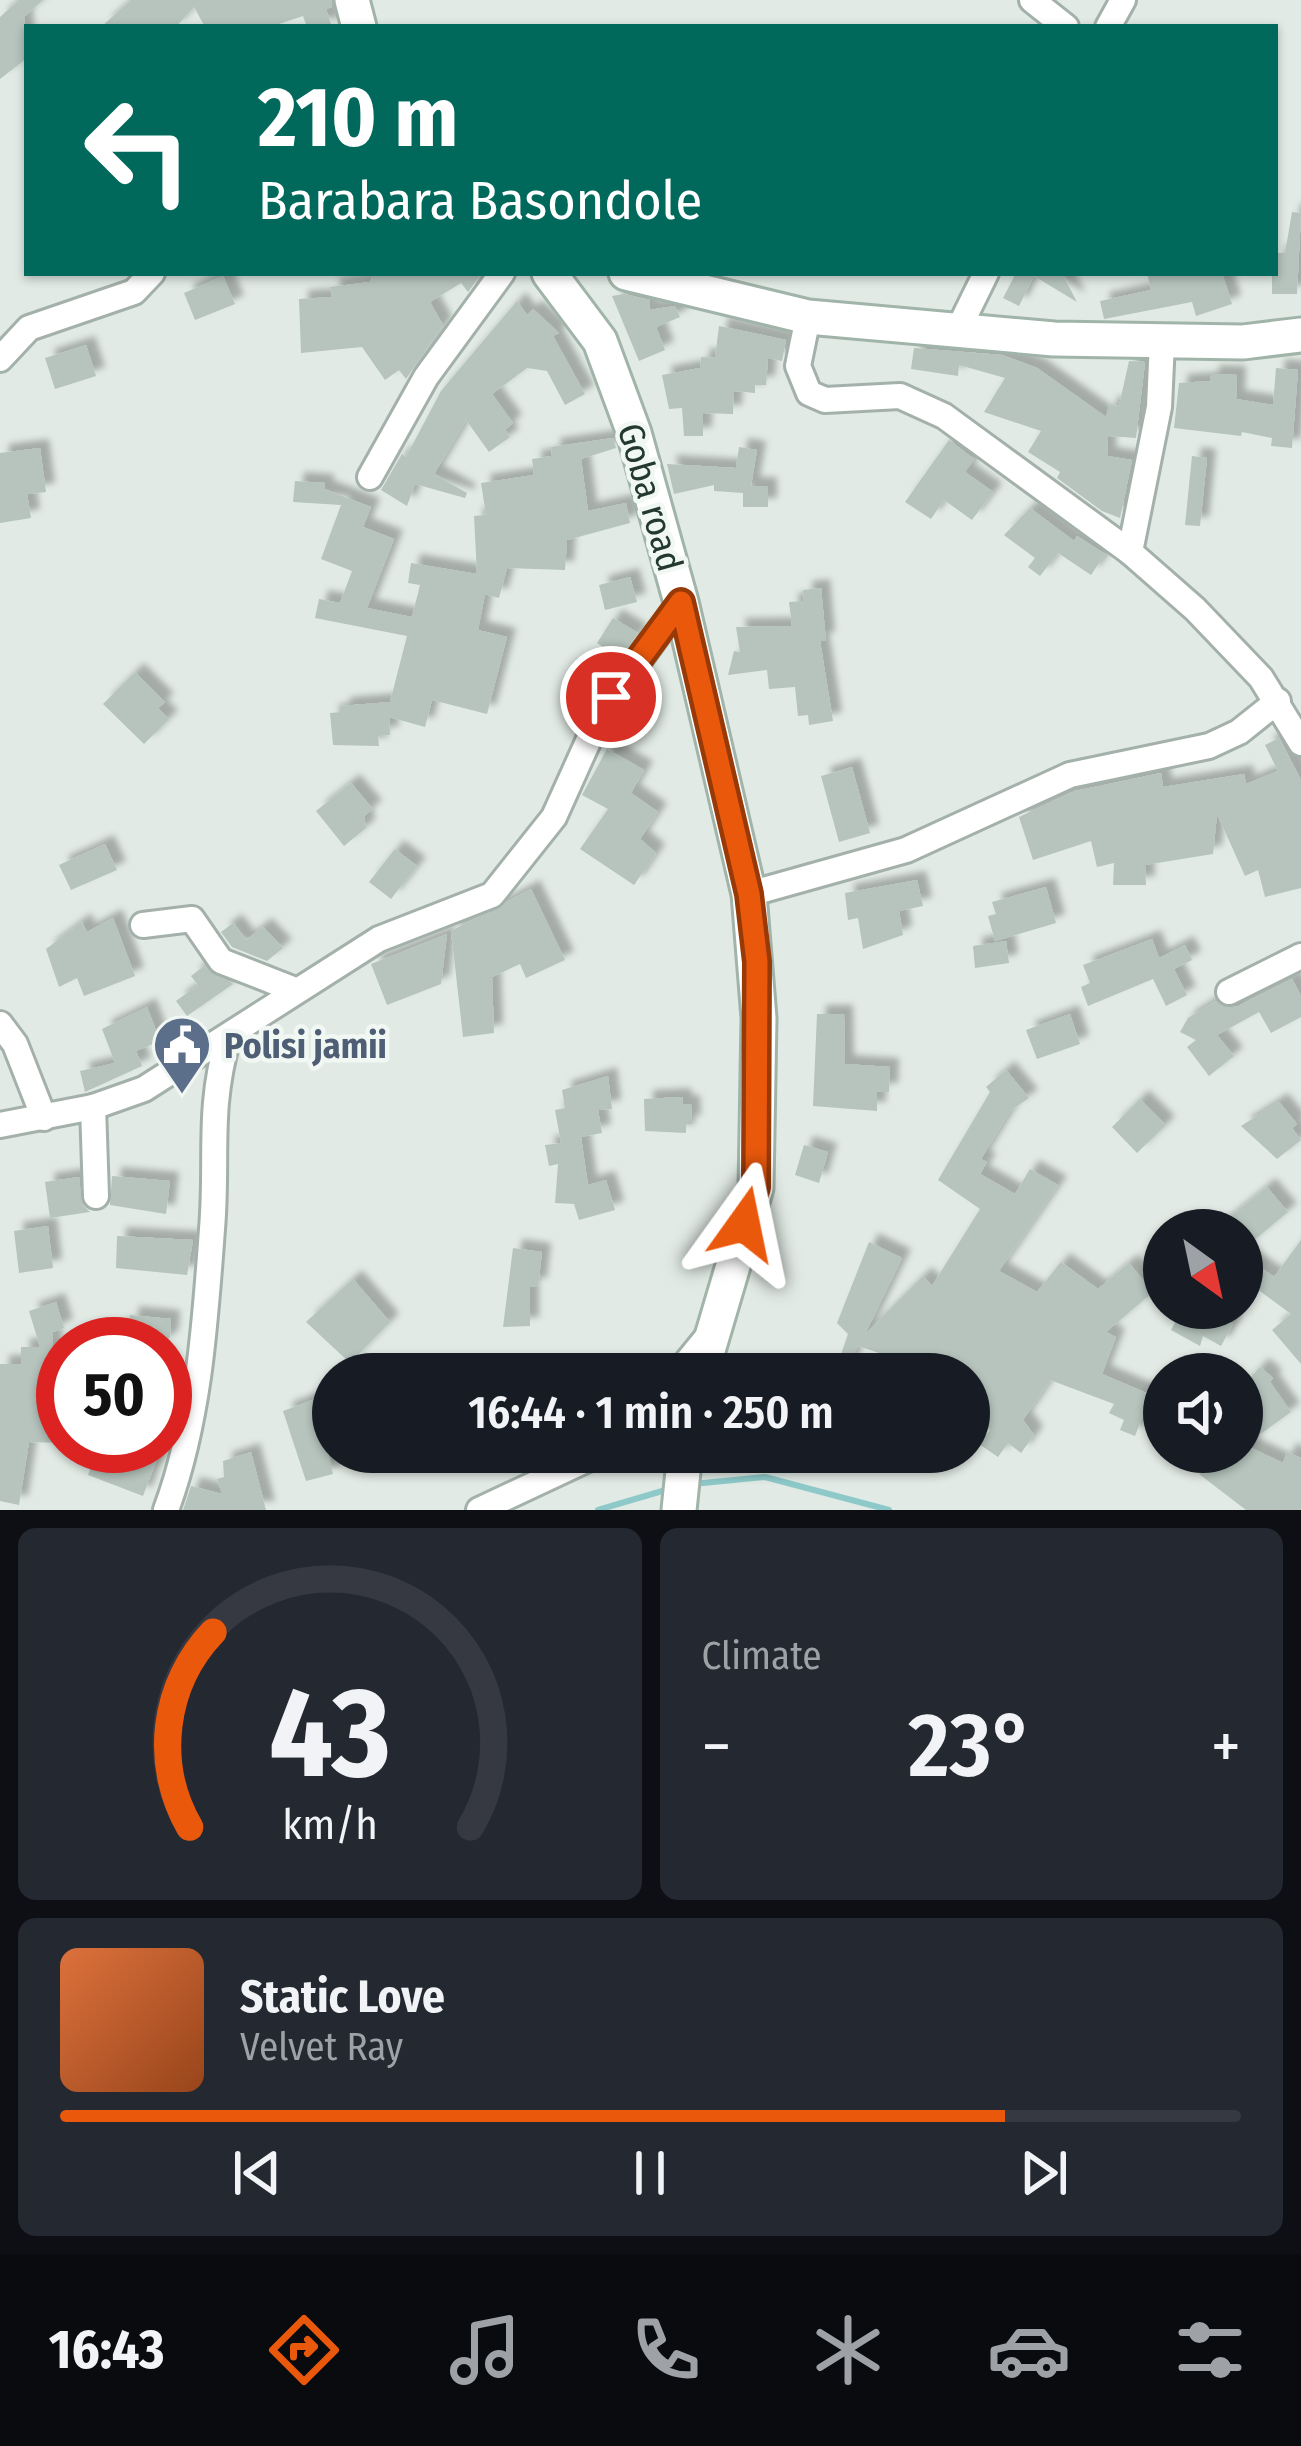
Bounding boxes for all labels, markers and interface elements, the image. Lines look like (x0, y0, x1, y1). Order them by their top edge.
text: 210 m (258, 67, 458, 168)
icon: left (60, 72, 216, 228)
text: Barabara Basondole (258, 169, 702, 233)
street label: Goba road (608, 418, 692, 576)
pin (560, 646, 662, 748)
icon: arrive (578, 664, 644, 730)
public building icon: Polisi jamii (151, 1014, 213, 1096)
place label: Polisi jamii (224, 1024, 387, 1068)
position arrow (681, 1161, 807, 1287)
north arrow (1143, 1209, 1263, 1329)
map controls (1143, 1209, 1263, 1473)
speed limit sign: 50 (36, 1317, 192, 1473)
button: sound (1143, 1353, 1263, 1473)
text: 16:44 · 1 min · 250 m (468, 1386, 834, 1440)
text: Climate (702, 1633, 822, 1679)
text: 43 (269, 1659, 391, 1809)
text: 23° (908, 1692, 1034, 1800)
text: − (702, 1707, 731, 1786)
text: + (1211, 1707, 1241, 1786)
text: km/h (282, 1799, 378, 1850)
text: Static Love (240, 1970, 445, 2024)
text: Velvet Ray (240, 2024, 403, 2070)
icon: previous (224, 2140, 290, 2206)
icon: pause (617, 2140, 683, 2206)
icon: next (1011, 2140, 1077, 2206)
icon: directions (262, 2308, 346, 2392)
icon: music (443, 2308, 527, 2392)
icon: phone (624, 2308, 708, 2392)
icon: climate (806, 2308, 890, 2392)
icon: car (987, 2308, 1071, 2392)
icon: filters (1168, 2308, 1252, 2392)
text: 16:43 (49, 2318, 165, 2382)

